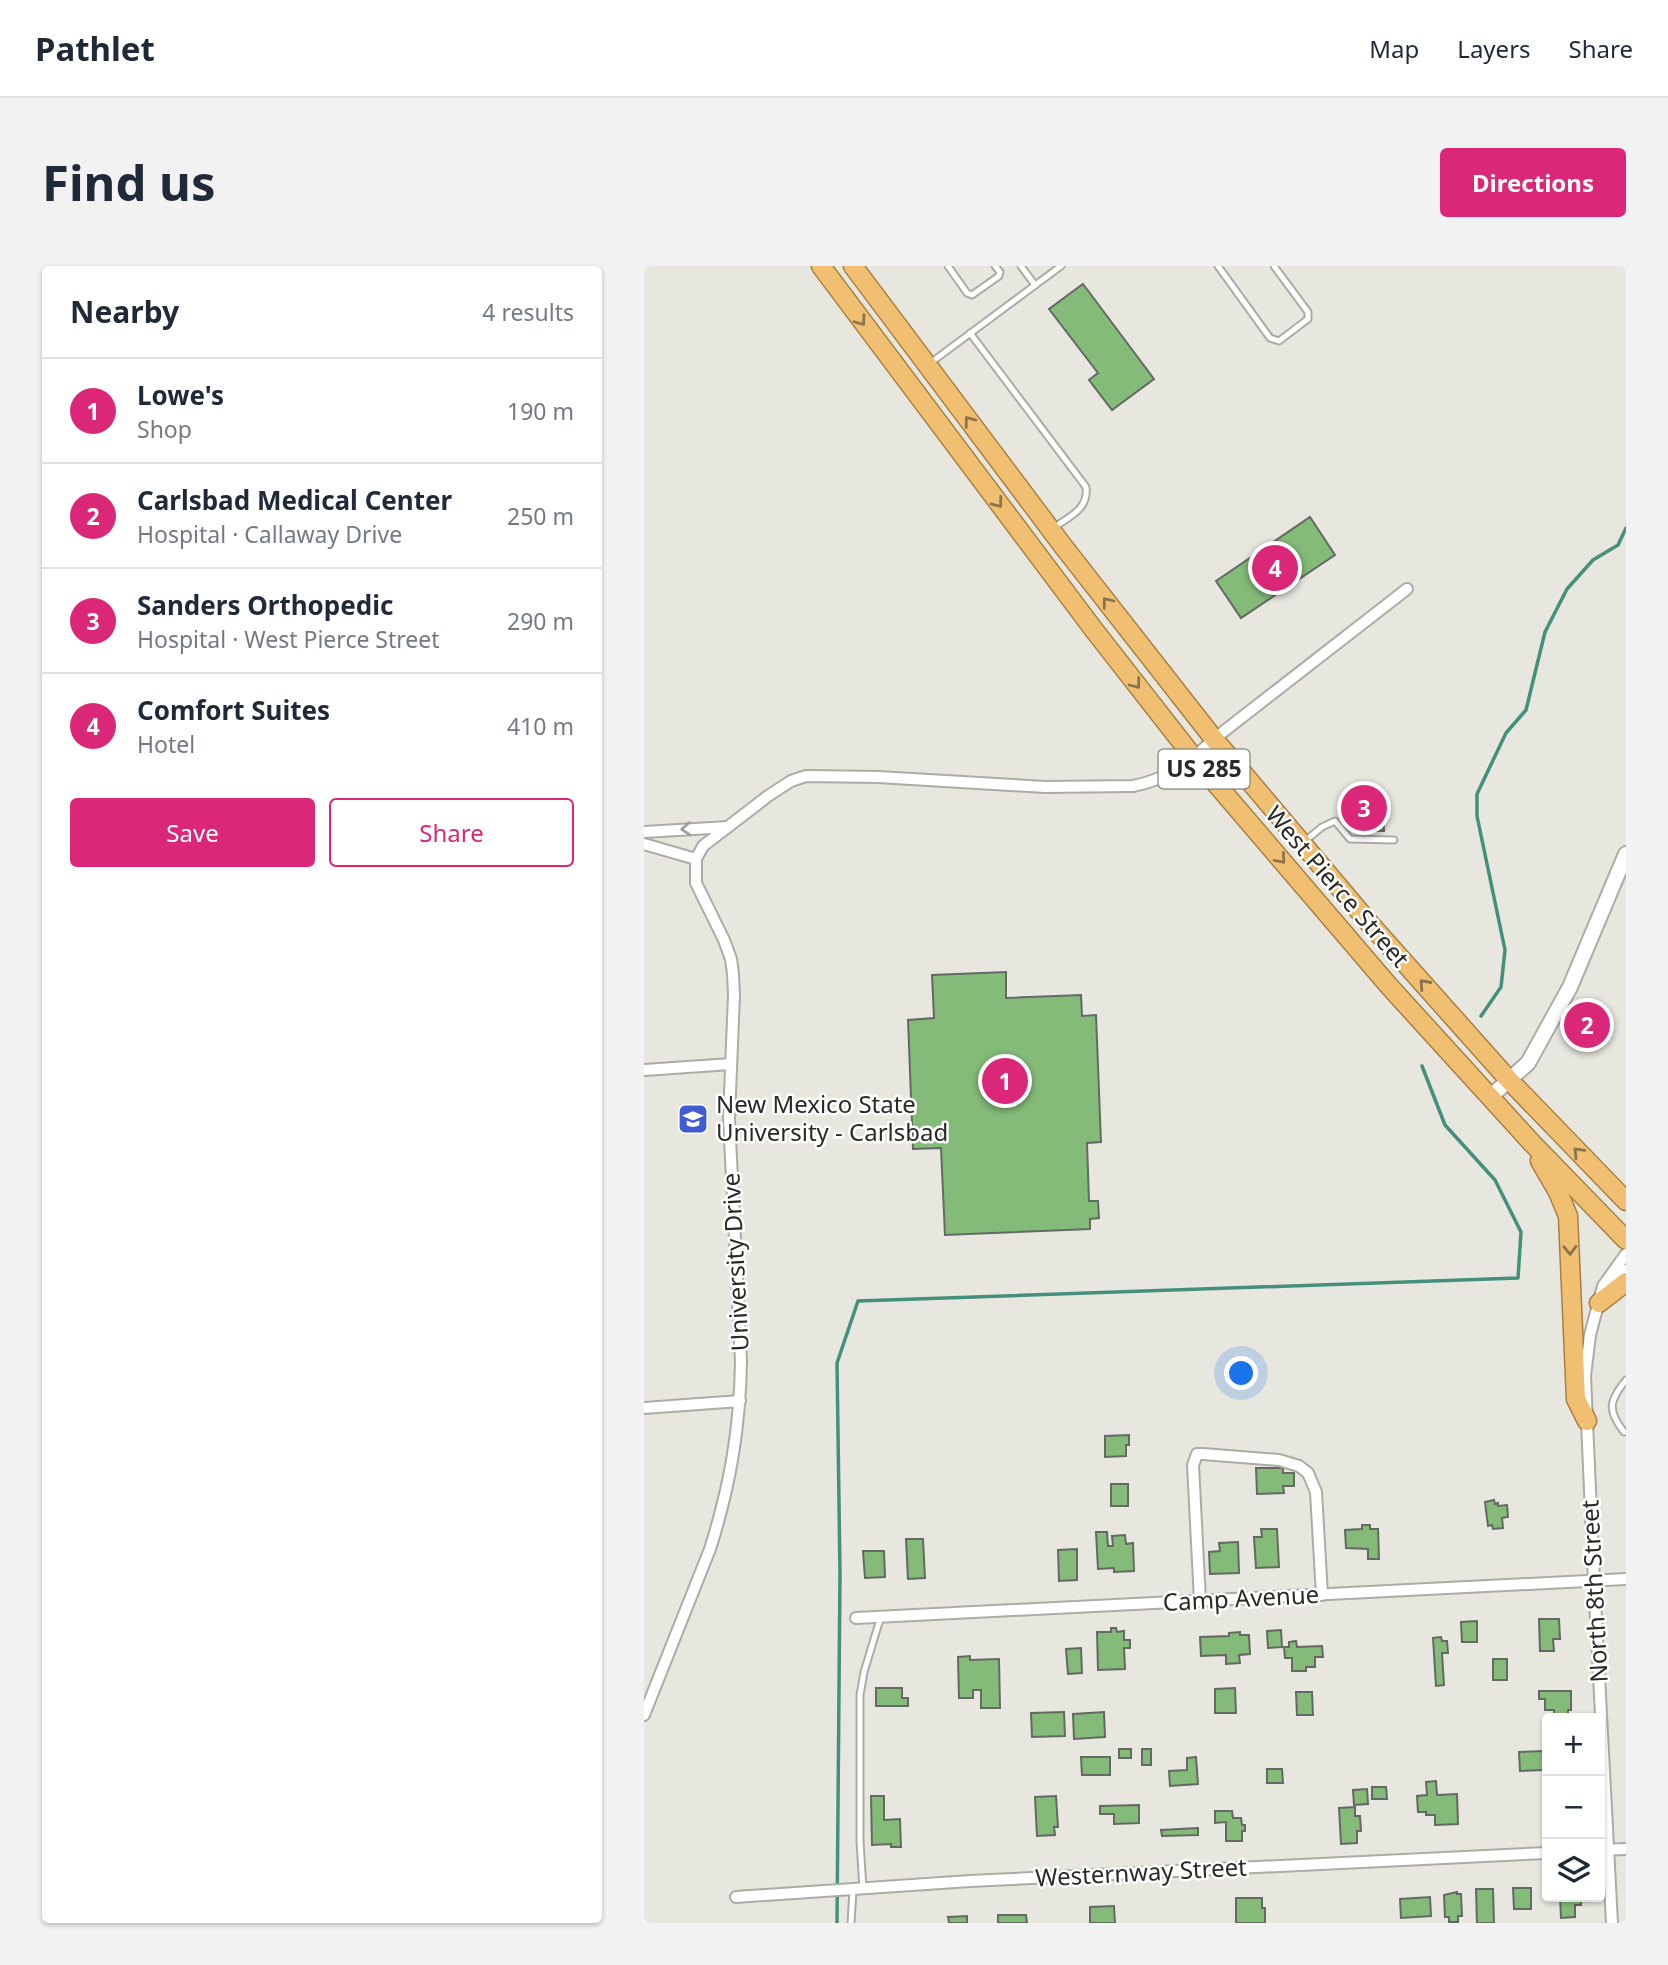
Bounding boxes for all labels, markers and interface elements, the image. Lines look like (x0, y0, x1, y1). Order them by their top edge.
text: Pathlet (35, 26, 155, 71)
text: Map (1369, 32, 1419, 65)
text: Layers (1457, 32, 1531, 65)
text: Share (1569, 32, 1633, 65)
button: Directions (1440, 148, 1626, 217)
text: Find us (42, 149, 216, 215)
text: Nearby (70, 291, 179, 332)
text: 4 results (482, 296, 574, 328)
one-way arrow (853, 313, 865, 326)
text: Lowe's (137, 377, 224, 413)
text: 1 (86, 395, 100, 427)
text: 190 m (507, 395, 574, 427)
text: Shop (137, 413, 192, 445)
one-way arrow (964, 417, 977, 429)
text: Carlsbad Medical Center (137, 482, 452, 518)
one-way arrow (989, 495, 1002, 508)
text: 2 (86, 500, 100, 532)
text: 250 m (507, 500, 574, 532)
text: Hospital · Callaway Drive (137, 518, 402, 550)
pin: 4 (1252, 542, 1298, 594)
text: Sanders Orthopedic (137, 587, 393, 623)
one-way arrow (1102, 598, 1115, 610)
text: 3 (86, 605, 100, 637)
text: 290 m (507, 605, 574, 637)
text: Hospital · West Pierce Street (137, 623, 440, 655)
one-way arrow (1127, 676, 1140, 688)
text: Comfort Suites (137, 692, 330, 728)
text: 4 (86, 710, 100, 742)
text: 410 m (507, 710, 574, 742)
text: Hotel (137, 728, 195, 760)
road number: US 285 (1158, 750, 1250, 789)
pin: 3 (1341, 782, 1387, 834)
button: Save (70, 798, 315, 867)
button: Share (329, 798, 574, 867)
street label: West Pierce Street (1259, 798, 1418, 974)
one-way arrow (680, 821, 691, 836)
one-way arrow (1273, 851, 1285, 864)
one-way arrow (1420, 980, 1432, 993)
pin: 2 (1564, 999, 1610, 1051)
pin: 1 (982, 1055, 1028, 1107)
place label: New Mexico State University - Carlsbad (716, 1087, 948, 1148)
school or university icon: New Mexico State University - Carlsbad (676, 1102, 710, 1136)
one-way arrow (1574, 1147, 1587, 1160)
street label: University Drive (713, 1172, 756, 1352)
one-way arrow (1563, 1245, 1578, 1256)
your location (1224, 1356, 1258, 1390)
street label: North 8th Street (1572, 1499, 1615, 1683)
street label: Camp Avenue (1162, 1577, 1320, 1618)
map controls (1542, 1713, 1605, 1902)
button: + (1542, 1713, 1605, 1776)
button: − (1542, 1776, 1605, 1839)
button: layers (1542, 1839, 1605, 1902)
street label: Westernway Street (1034, 1849, 1248, 1894)

